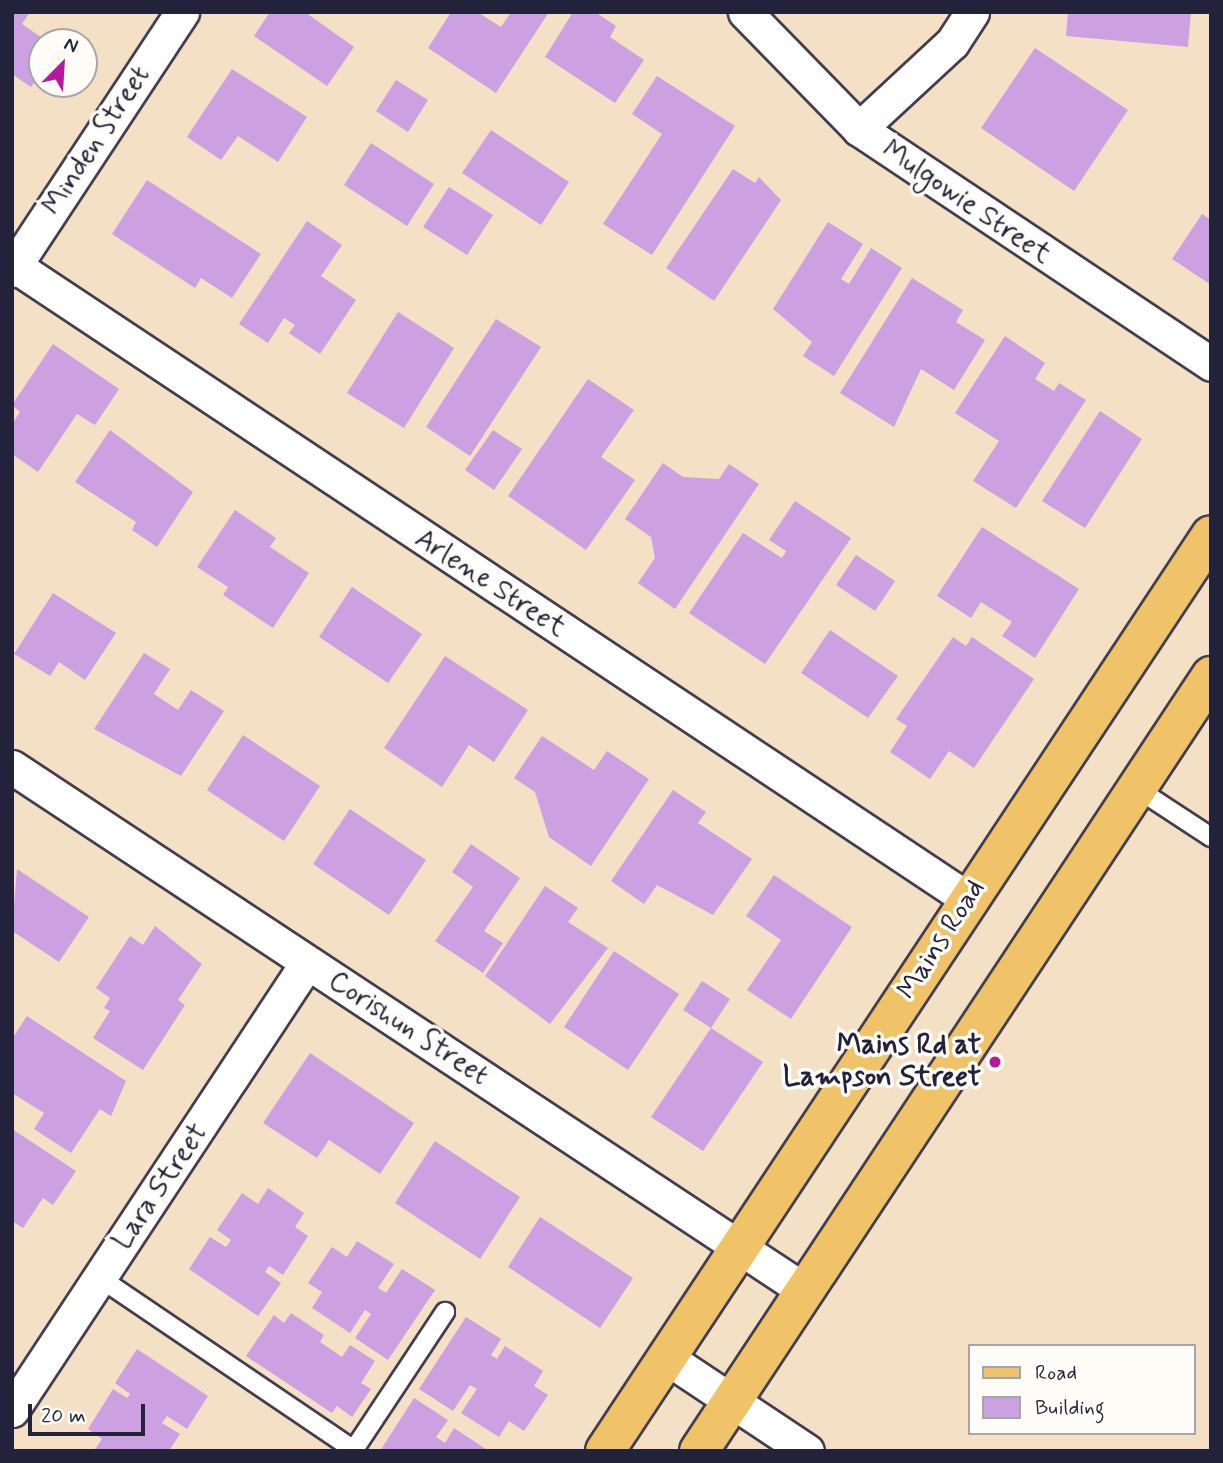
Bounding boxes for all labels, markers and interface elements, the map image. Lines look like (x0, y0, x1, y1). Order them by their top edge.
north arrow (28, 28, 98, 98)
text: N (60, 31, 82, 59)
street label: Minden Street (35, 58, 159, 224)
street label: Mulgowie Street (875, 134, 1057, 272)
street label: Arlene Street (408, 523, 572, 645)
street label: Mains Road (891, 874, 993, 1006)
street label: Corishun Street (320, 964, 496, 1094)
place label: Mains Rd at Lampson Street (784, 1029, 981, 1095)
marker: Mains Rd at Lampson Street (987, 1054, 1003, 1070)
street label: Lara Street (107, 1118, 215, 1256)
legend (968, 1344, 1195, 1435)
text: Road (1035, 1359, 1077, 1387)
scale bar (32, 1390, 149, 1434)
text: Building (1035, 1394, 1105, 1422)
text: 20 m (41, 1402, 86, 1430)

